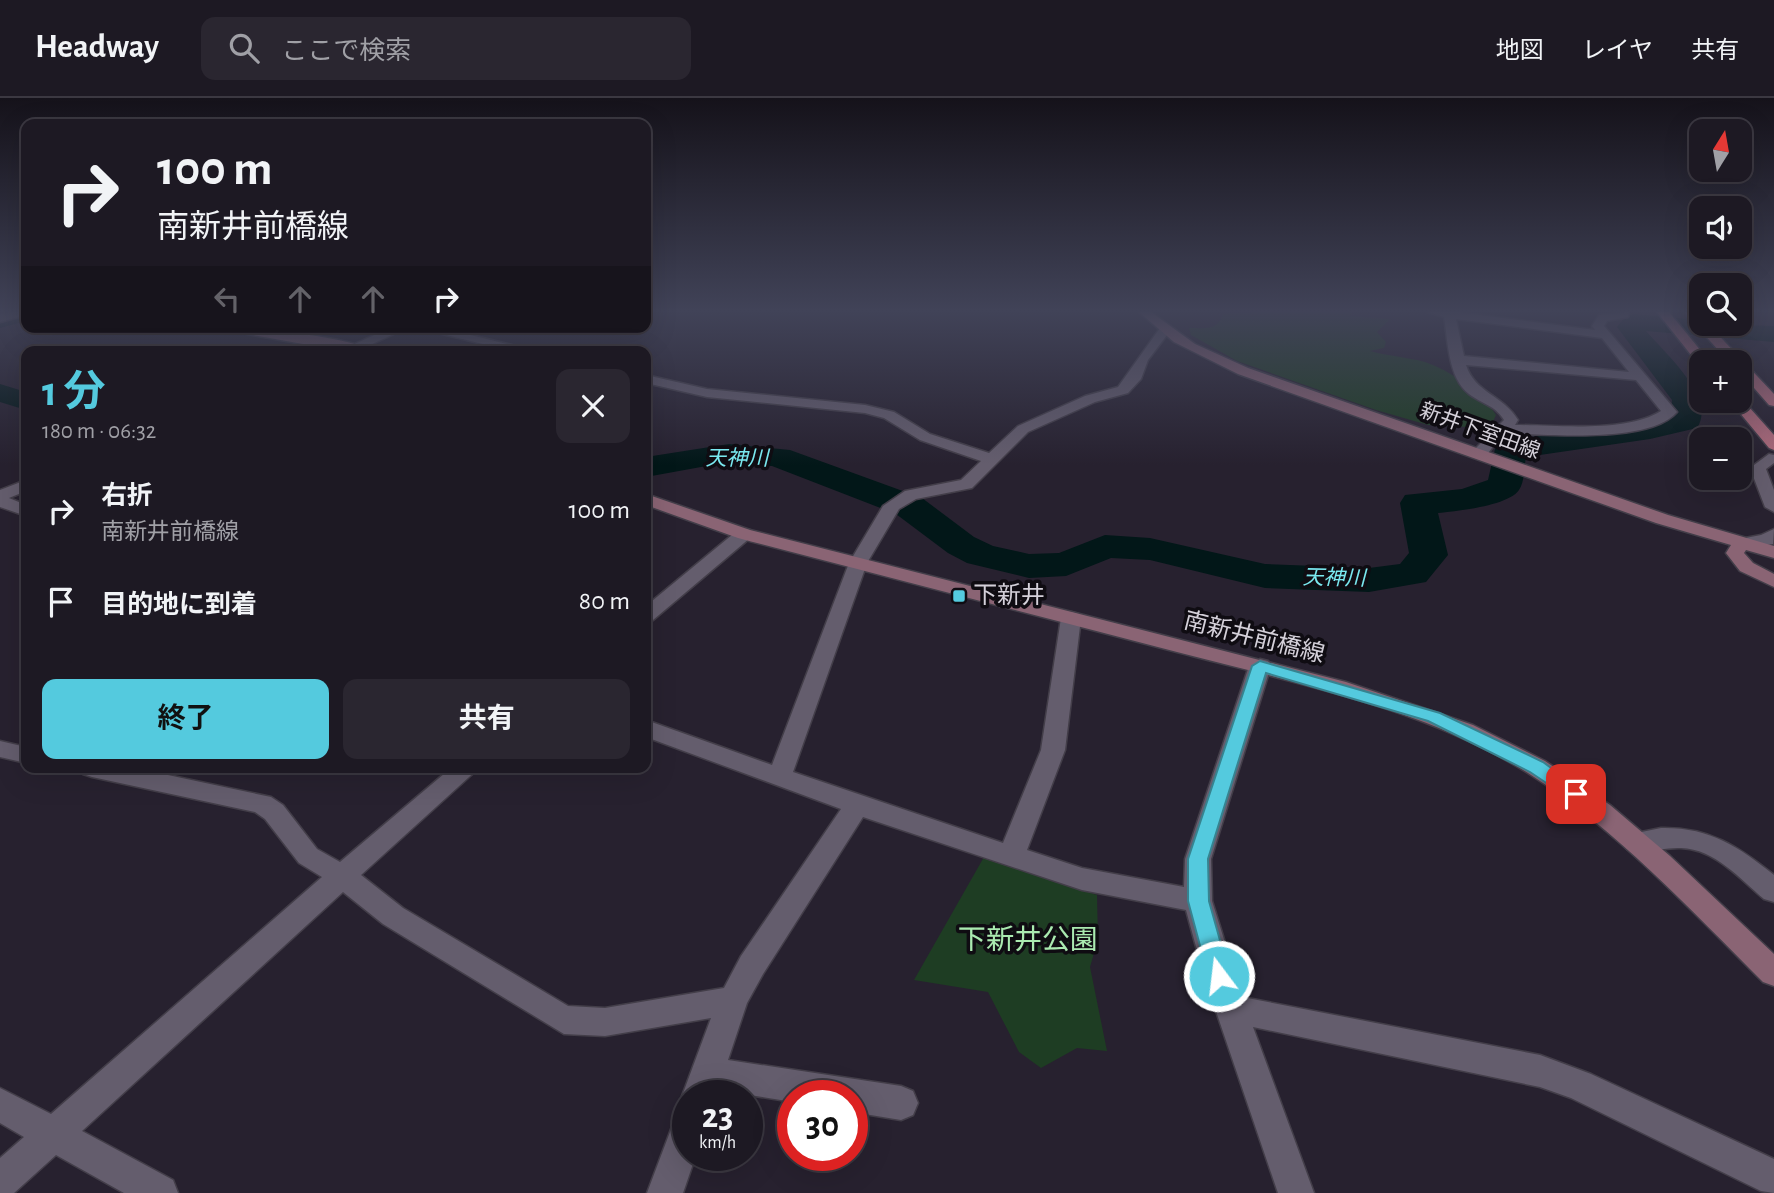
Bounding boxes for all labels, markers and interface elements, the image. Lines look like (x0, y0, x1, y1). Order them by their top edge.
search box (201, 17, 691, 80)
icon: search (225, 29, 263, 67)
text: Headway (35, 31, 159, 64)
text: ここで検索 (281, 38, 411, 64)
text: 地図 (1496, 39, 1544, 63)
text: レイヤ (1582, 39, 1653, 63)
text: 共有 (1691, 39, 1739, 63)
north arrow (1689, 119, 1752, 182)
map controls (1689, 119, 1752, 490)
text: 100 m (157, 145, 273, 194)
icon: right (42, 147, 133, 238)
button: sound (1689, 196, 1752, 259)
text: 南新井前橋線 (157, 211, 349, 243)
button: search (1689, 273, 1752, 336)
icon: left (208, 280, 246, 318)
icon: ahead (281, 280, 319, 318)
icon: ahead (354, 280, 392, 318)
icon: right (427, 280, 465, 318)
button: + (1689, 350, 1752, 413)
button: close (556, 369, 630, 443)
text: 1 分 (42, 371, 105, 413)
street label: 新井下室田線 (1417, 399, 1543, 462)
text: 180 m · 06:32 (42, 420, 156, 443)
button: − (1689, 427, 1752, 490)
water label: 天神川 (706, 447, 770, 469)
text: 右折 (101, 483, 153, 509)
icon: right (42, 492, 80, 530)
text: 100 m (569, 497, 630, 523)
text: 南新井前橋線 (101, 521, 239, 544)
water label: 天神川 (1302, 566, 1368, 589)
place label: 下新井 (973, 582, 1045, 608)
icon: arrive (42, 583, 80, 621)
text: 80 m (579, 588, 630, 614)
marker: 下新井 (951, 588, 967, 604)
text: 目的地に到着 (101, 592, 257, 618)
street label: 南新井前橋線 (1181, 607, 1327, 667)
button: 終了 (42, 679, 329, 759)
button: 共有 (343, 679, 630, 759)
pin (1546, 764, 1606, 824)
icon: arrive (1557, 775, 1595, 813)
park label: 下新井公園 (958, 925, 1098, 955)
position arrow (1182, 939, 1256, 1013)
speed limit sign: 30 (777, 1080, 868, 1171)
text: 23 (702, 1099, 733, 1134)
text: km/h (699, 1134, 736, 1152)

